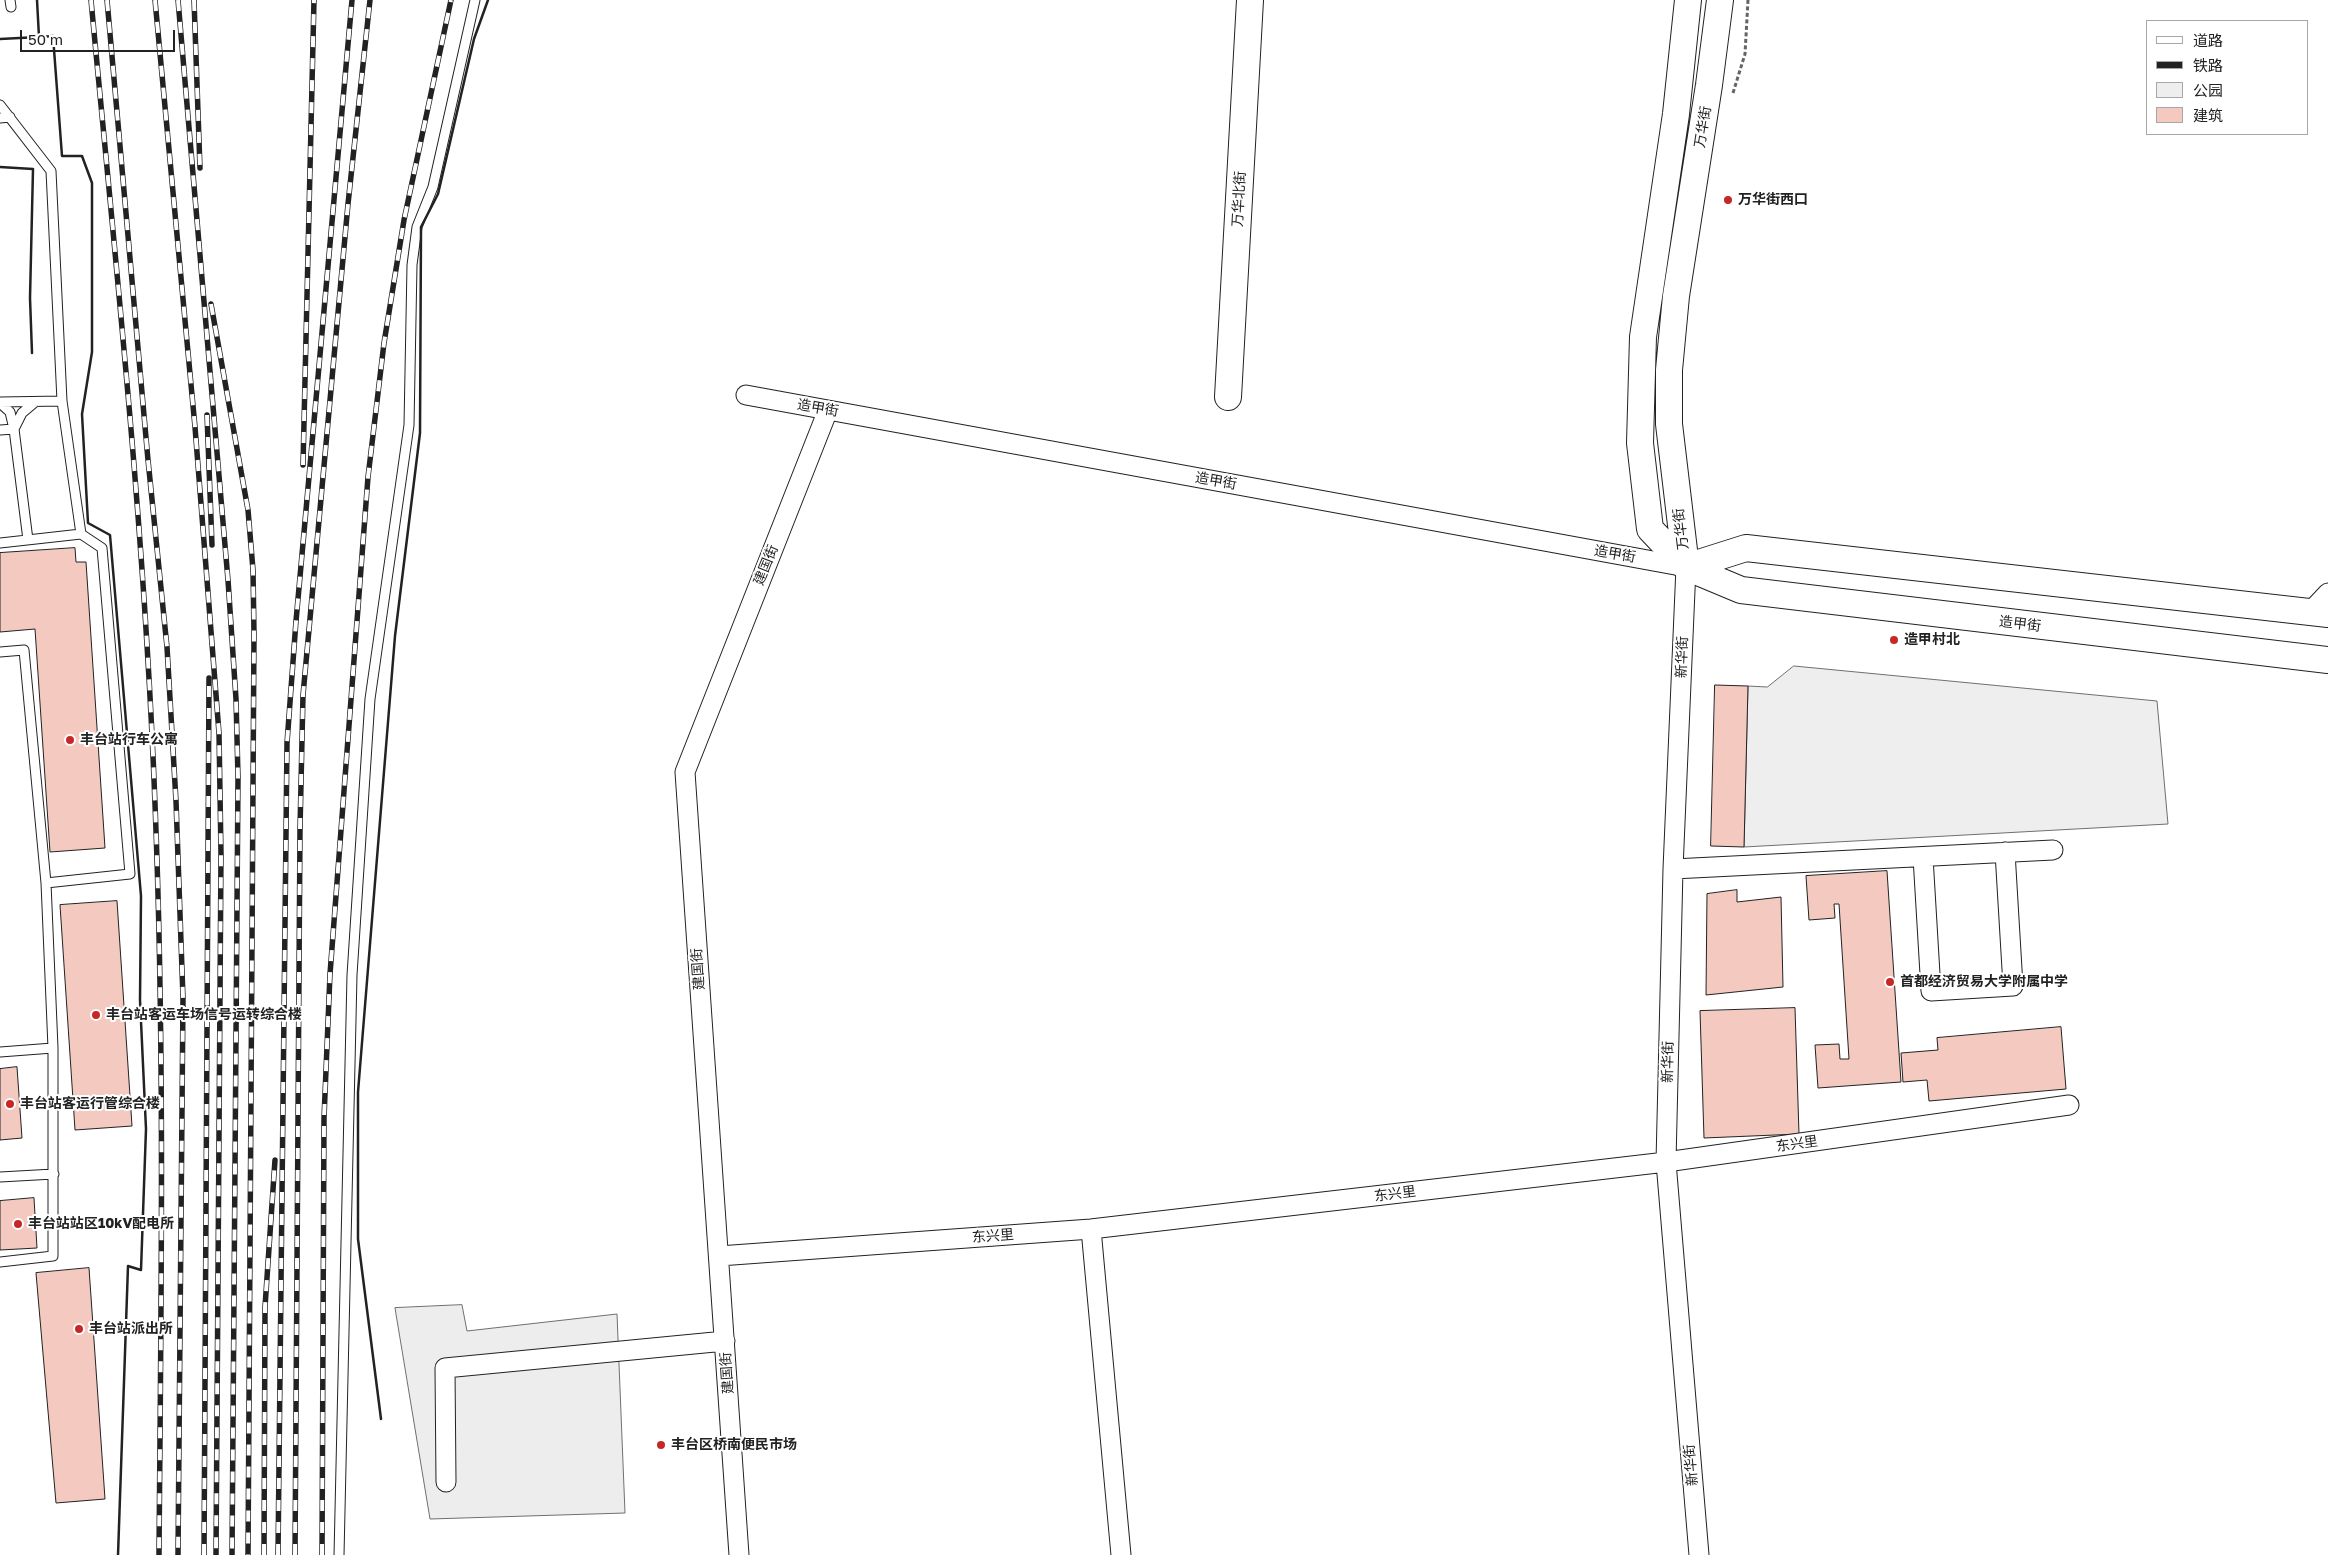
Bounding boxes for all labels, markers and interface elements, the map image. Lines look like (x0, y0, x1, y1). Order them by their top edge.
scale bar (22, 20, 178, 52)
legend (2146, 20, 2308, 135)
text: 50 m (28, 30, 63, 48)
text: 道路 (2193, 31, 2223, 49)
text: 铁路 (2193, 56, 2223, 74)
text: 公园 (2193, 81, 2223, 99)
street label: 万华街 (1691, 105, 1715, 149)
text: 建筑 (2193, 106, 2223, 124)
street label: 万华北街 (1229, 171, 1249, 227)
place label: 万华街西口 (1738, 192, 1808, 208)
marker: 万华街西口 (1722, 194, 1734, 206)
street label: 造甲街 (796, 396, 840, 420)
street label: 造甲街 (1194, 469, 1238, 493)
street label: 万华街 (1670, 507, 1692, 551)
street label: 建国街 (750, 542, 782, 588)
street label: 造甲街 (1593, 542, 1637, 566)
street label: 造甲街 (1998, 613, 2042, 635)
place label: 造甲村北 (1904, 632, 1960, 648)
marker: 造甲村北 (1888, 634, 1900, 646)
street label: 新华街 (1673, 636, 1691, 678)
place label: 丰台站行车公寓 (80, 732, 178, 748)
marker: 丰台站行车公寓 (64, 734, 76, 746)
street label: 建国街 (688, 947, 708, 991)
place label: 首都经济贸易大学附属中学 (1900, 974, 2068, 990)
marker: 首都经济贸易大学附属中学 (1884, 976, 1896, 988)
place label: 丰台站客运车场信号运转综合楼 (106, 1007, 302, 1023)
marker: 丰台站客运车场信号运转综合楼 (90, 1009, 102, 1021)
street label: 新华街 (1659, 1041, 1677, 1083)
place label: 丰台站客运行管综合楼 (20, 1096, 160, 1112)
marker: 丰台站客运行管综合楼 (4, 1098, 16, 1110)
street label: 东兴里 (1775, 1133, 1819, 1155)
street label: 东兴里 (1373, 1183, 1417, 1205)
place label: 丰台站站区10kV配电所 (28, 1216, 174, 1232)
marker: 丰台站站区10kV配电所 (12, 1218, 24, 1230)
street label: 东兴里 (971, 1226, 1015, 1246)
place label: 丰台站派出所 (89, 1321, 173, 1337)
marker: 丰台站派出所 (73, 1323, 85, 1335)
street label: 建国街 (717, 1351, 737, 1395)
place label: 丰台区桥南便民市场 (671, 1437, 797, 1453)
marker: 丰台区桥南便民市场 (655, 1439, 667, 1451)
street label: 新华街 (1681, 1443, 1701, 1487)

